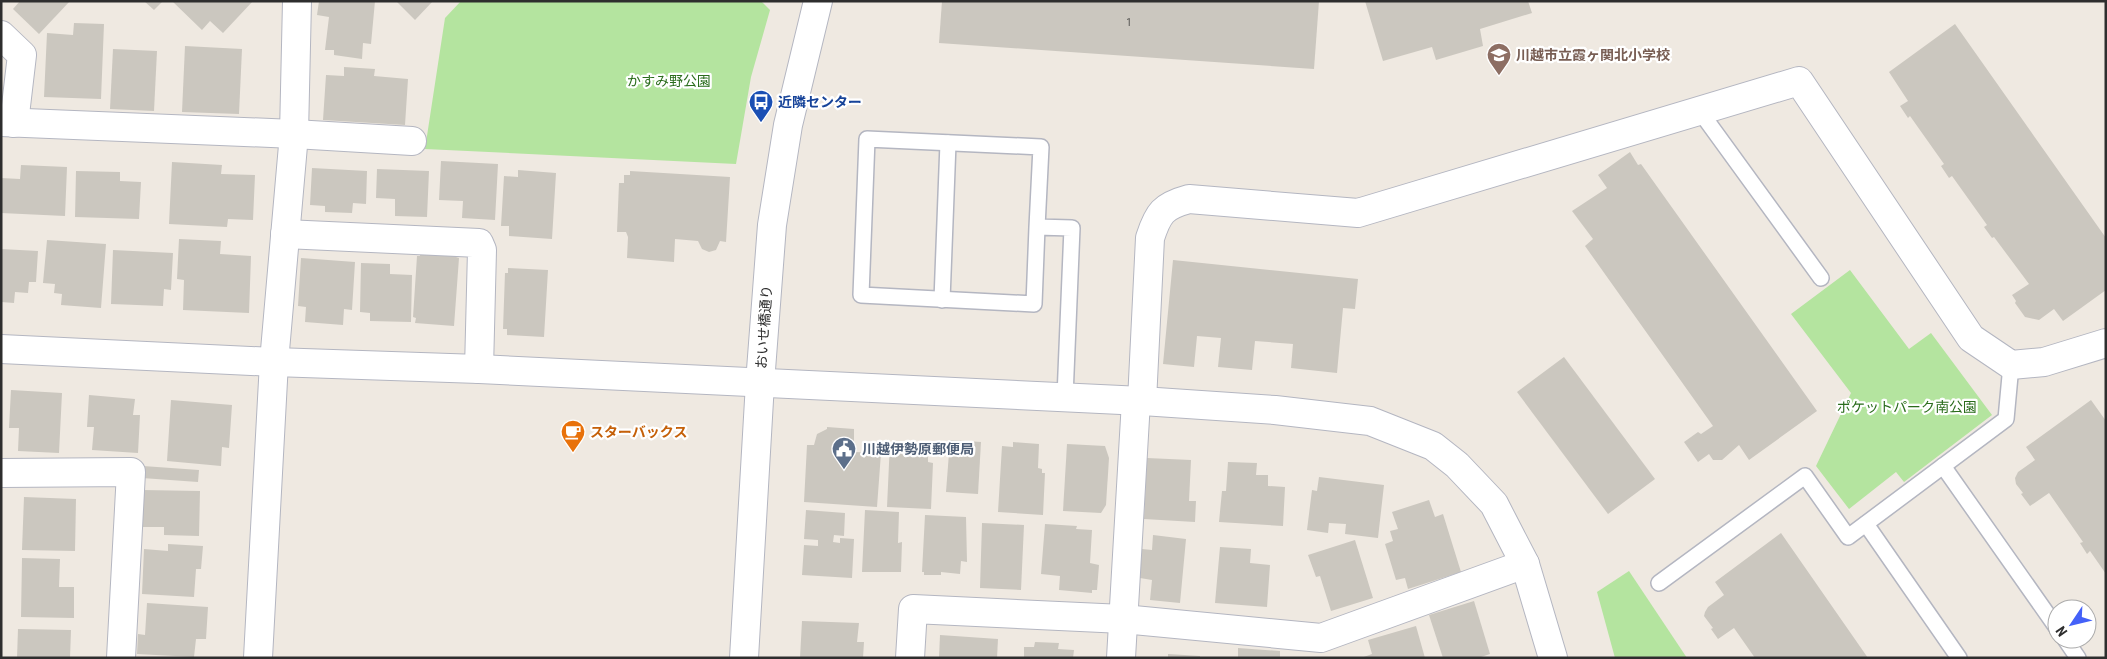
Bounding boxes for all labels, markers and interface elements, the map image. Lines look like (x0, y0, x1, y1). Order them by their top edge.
house number: 1 (1126, 16, 1132, 29)
school or university icon: 川越市立霞ヶ関北小学校 (1486, 42, 1512, 76)
place label: 川越市立霞ヶ関北小学校 (1516, 47, 1670, 63)
park label: かすみ野公園 (627, 73, 711, 89)
bus stop icon: 近隣センター (748, 89, 774, 123)
place label: 近隣センター (778, 94, 862, 110)
street label: おいせ橋通り (753, 285, 775, 369)
park label: ポケットパーク南公園 (1837, 399, 1977, 415)
cafe icon: スターバックス (560, 419, 586, 453)
place label: スターバックス (590, 424, 687, 440)
public building icon: 川越伊勢原郵便局 (831, 436, 857, 470)
place label: 川越伊勢原郵便局 (862, 441, 974, 457)
north arrow (2047, 599, 2097, 649)
text: N (2052, 623, 2070, 640)

